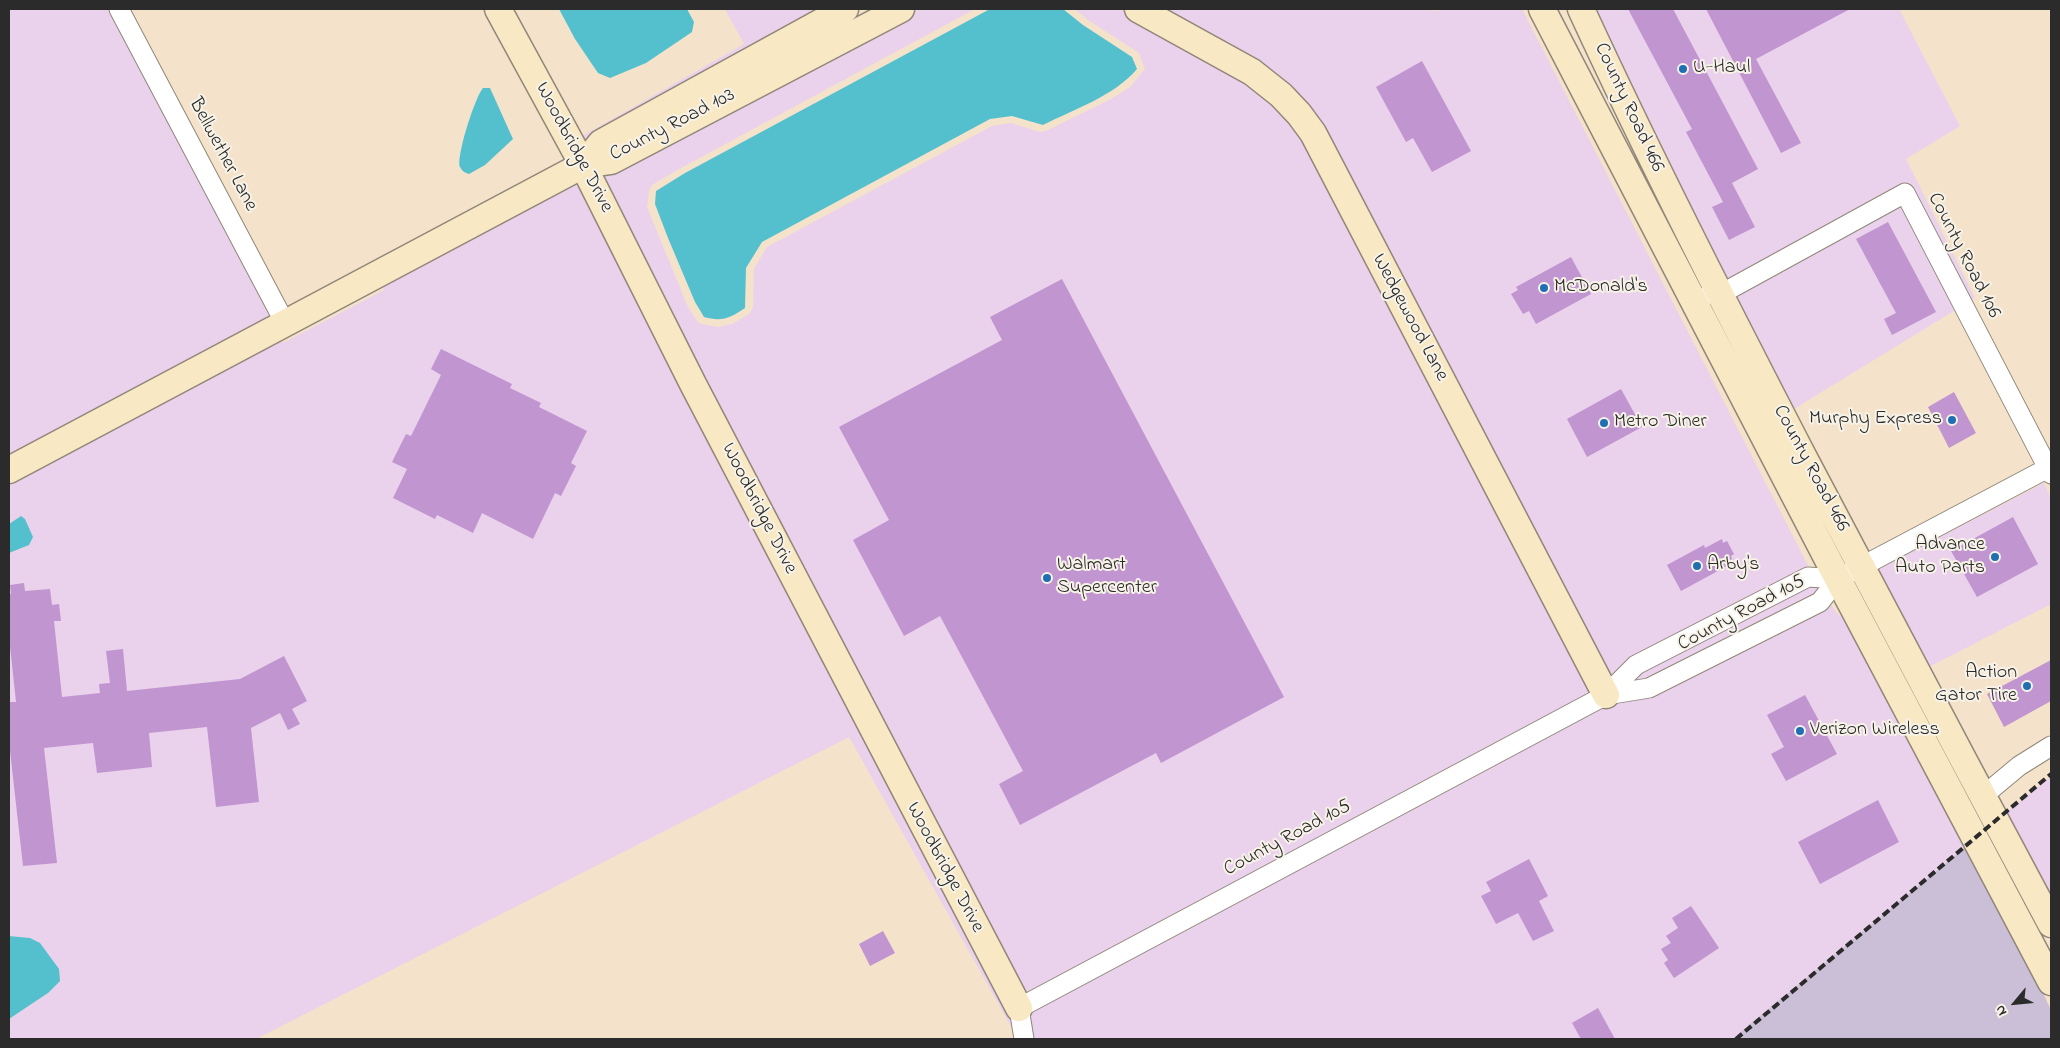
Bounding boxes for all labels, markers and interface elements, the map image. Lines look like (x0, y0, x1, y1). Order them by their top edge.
street label: County Road 466 (1588, 40, 1668, 176)
place label: U-Haul (1693, 57, 1750, 81)
marker: U-Haul (1677, 63, 1689, 75)
street label: Woodbridge Drive (529, 79, 617, 217)
street label: County Road 103 (606, 84, 740, 168)
street label: Bellwether Lane (182, 94, 262, 216)
street label: County Road 106 (1921, 189, 2005, 323)
street label: Wedgewood Lane (1365, 250, 1453, 386)
place label: McDonald's (1554, 276, 1648, 300)
marker: McDonald's (1538, 282, 1550, 294)
street label: County Road 466 (1767, 402, 1853, 536)
place label: Murphy Express (1809, 408, 1942, 432)
place label: Metro Diner (1614, 411, 1707, 435)
marker: Murphy Express (1946, 414, 1958, 426)
marker: Metro Diner (1598, 417, 1610, 429)
street label: Woodbridge Drive (715, 439, 801, 579)
place label: Advance Auto Parts (1895, 534, 1985, 581)
marker: Advance Auto Parts (1989, 551, 2001, 563)
place label: Walmart Supercenter (1057, 554, 1157, 601)
place label: Arby's (1707, 554, 1759, 578)
marker: Arby's (1691, 560, 1703, 572)
street label: County Road 105 (1674, 570, 1810, 658)
marker: Walmart Supercenter (1041, 572, 1053, 584)
place label: Action Gator Tire (1935, 662, 2017, 709)
marker: Action Gator Tire (2021, 680, 2033, 692)
place label: Verizon Wireless (1810, 719, 1940, 743)
marker: Verizon Wireless (1794, 725, 1806, 737)
street label: County Road 105 (1220, 795, 1356, 883)
street label: Woodbridge Drive (900, 799, 988, 937)
north arrow (1990, 978, 2040, 1028)
text: N (1990, 1001, 2013, 1019)

